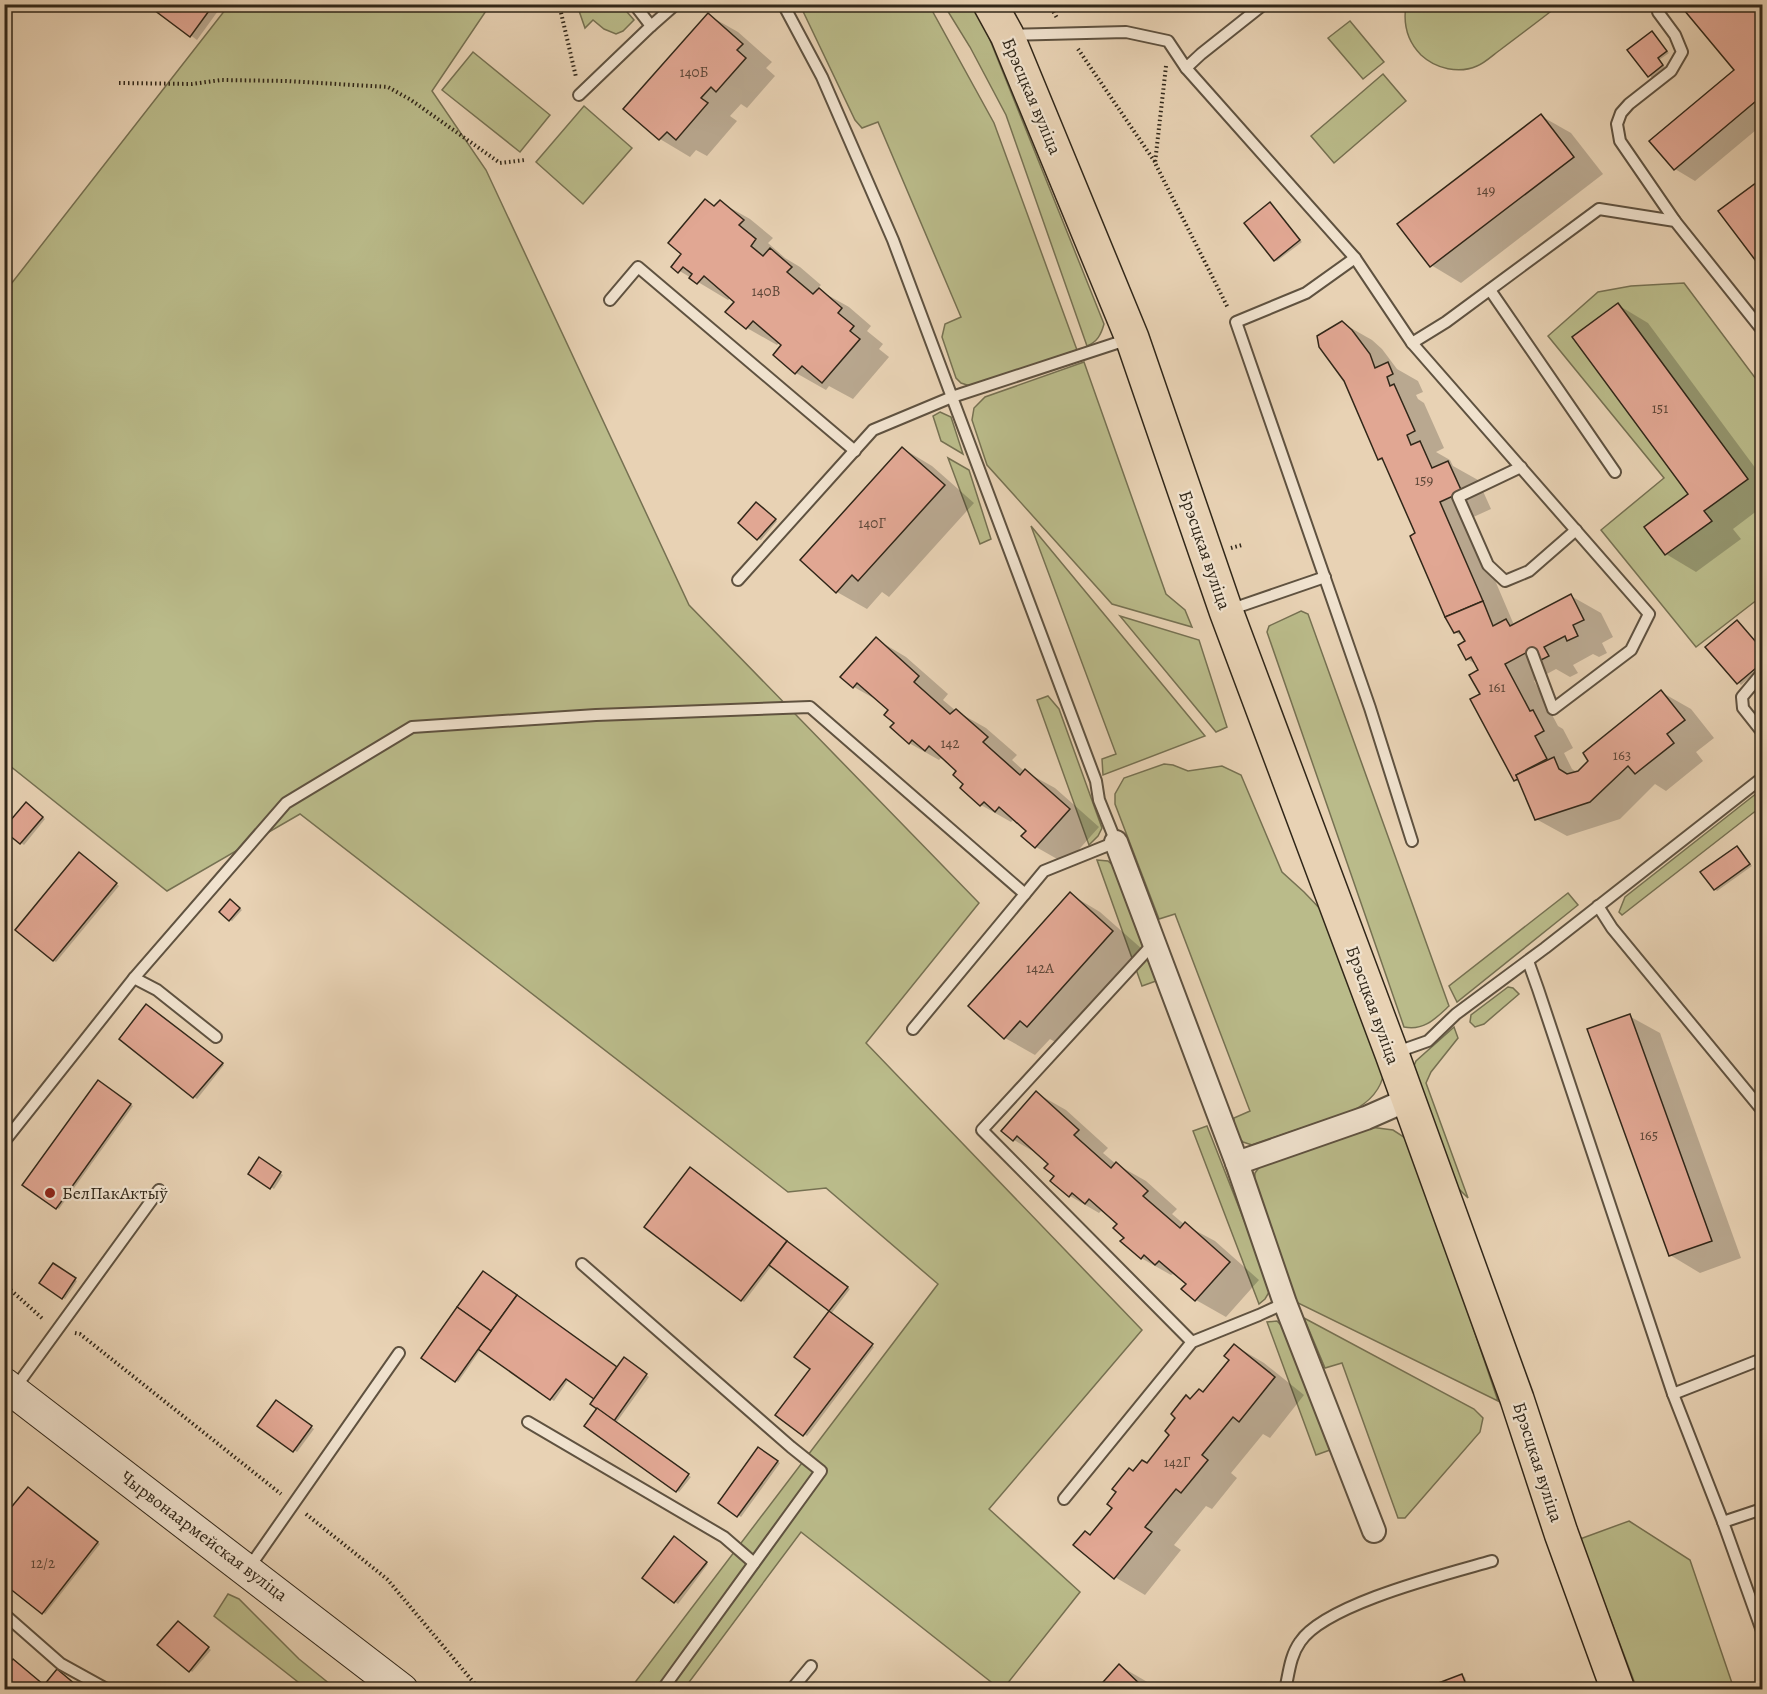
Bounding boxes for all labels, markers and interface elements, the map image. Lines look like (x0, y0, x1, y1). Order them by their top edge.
street label: Брэсцкая вуліца (997, 34, 1068, 159)
house number: 140Б (680, 62, 708, 82)
house number: 149 (1477, 180, 1496, 200)
house number: 140В (752, 281, 780, 301)
house number: 151 (1652, 398, 1668, 418)
house number: 159 (1415, 470, 1433, 490)
street label: Брэсцкая вуліца (1173, 487, 1237, 614)
house number: 140Г (858, 513, 886, 533)
house number: 161 (1488, 677, 1506, 697)
house number: 142 (940, 733, 960, 753)
house number: 163 (1613, 745, 1631, 765)
street label: Брэсцкая вуліца (1340, 942, 1406, 1068)
house number: 142А (1026, 958, 1054, 978)
house number: 165 (1640, 1125, 1658, 1145)
place label: БелПакАктыў (62, 1181, 168, 1205)
marker: БелПакАктыў (43, 1186, 57, 1200)
street label: Брэсцкая вуліца (1507, 1399, 1569, 1526)
house number: 142Г (1164, 1452, 1191, 1472)
street label: Чырвонаармейская вуліца (116, 1465, 293, 1607)
house number: 12/2 (31, 1553, 55, 1573)

